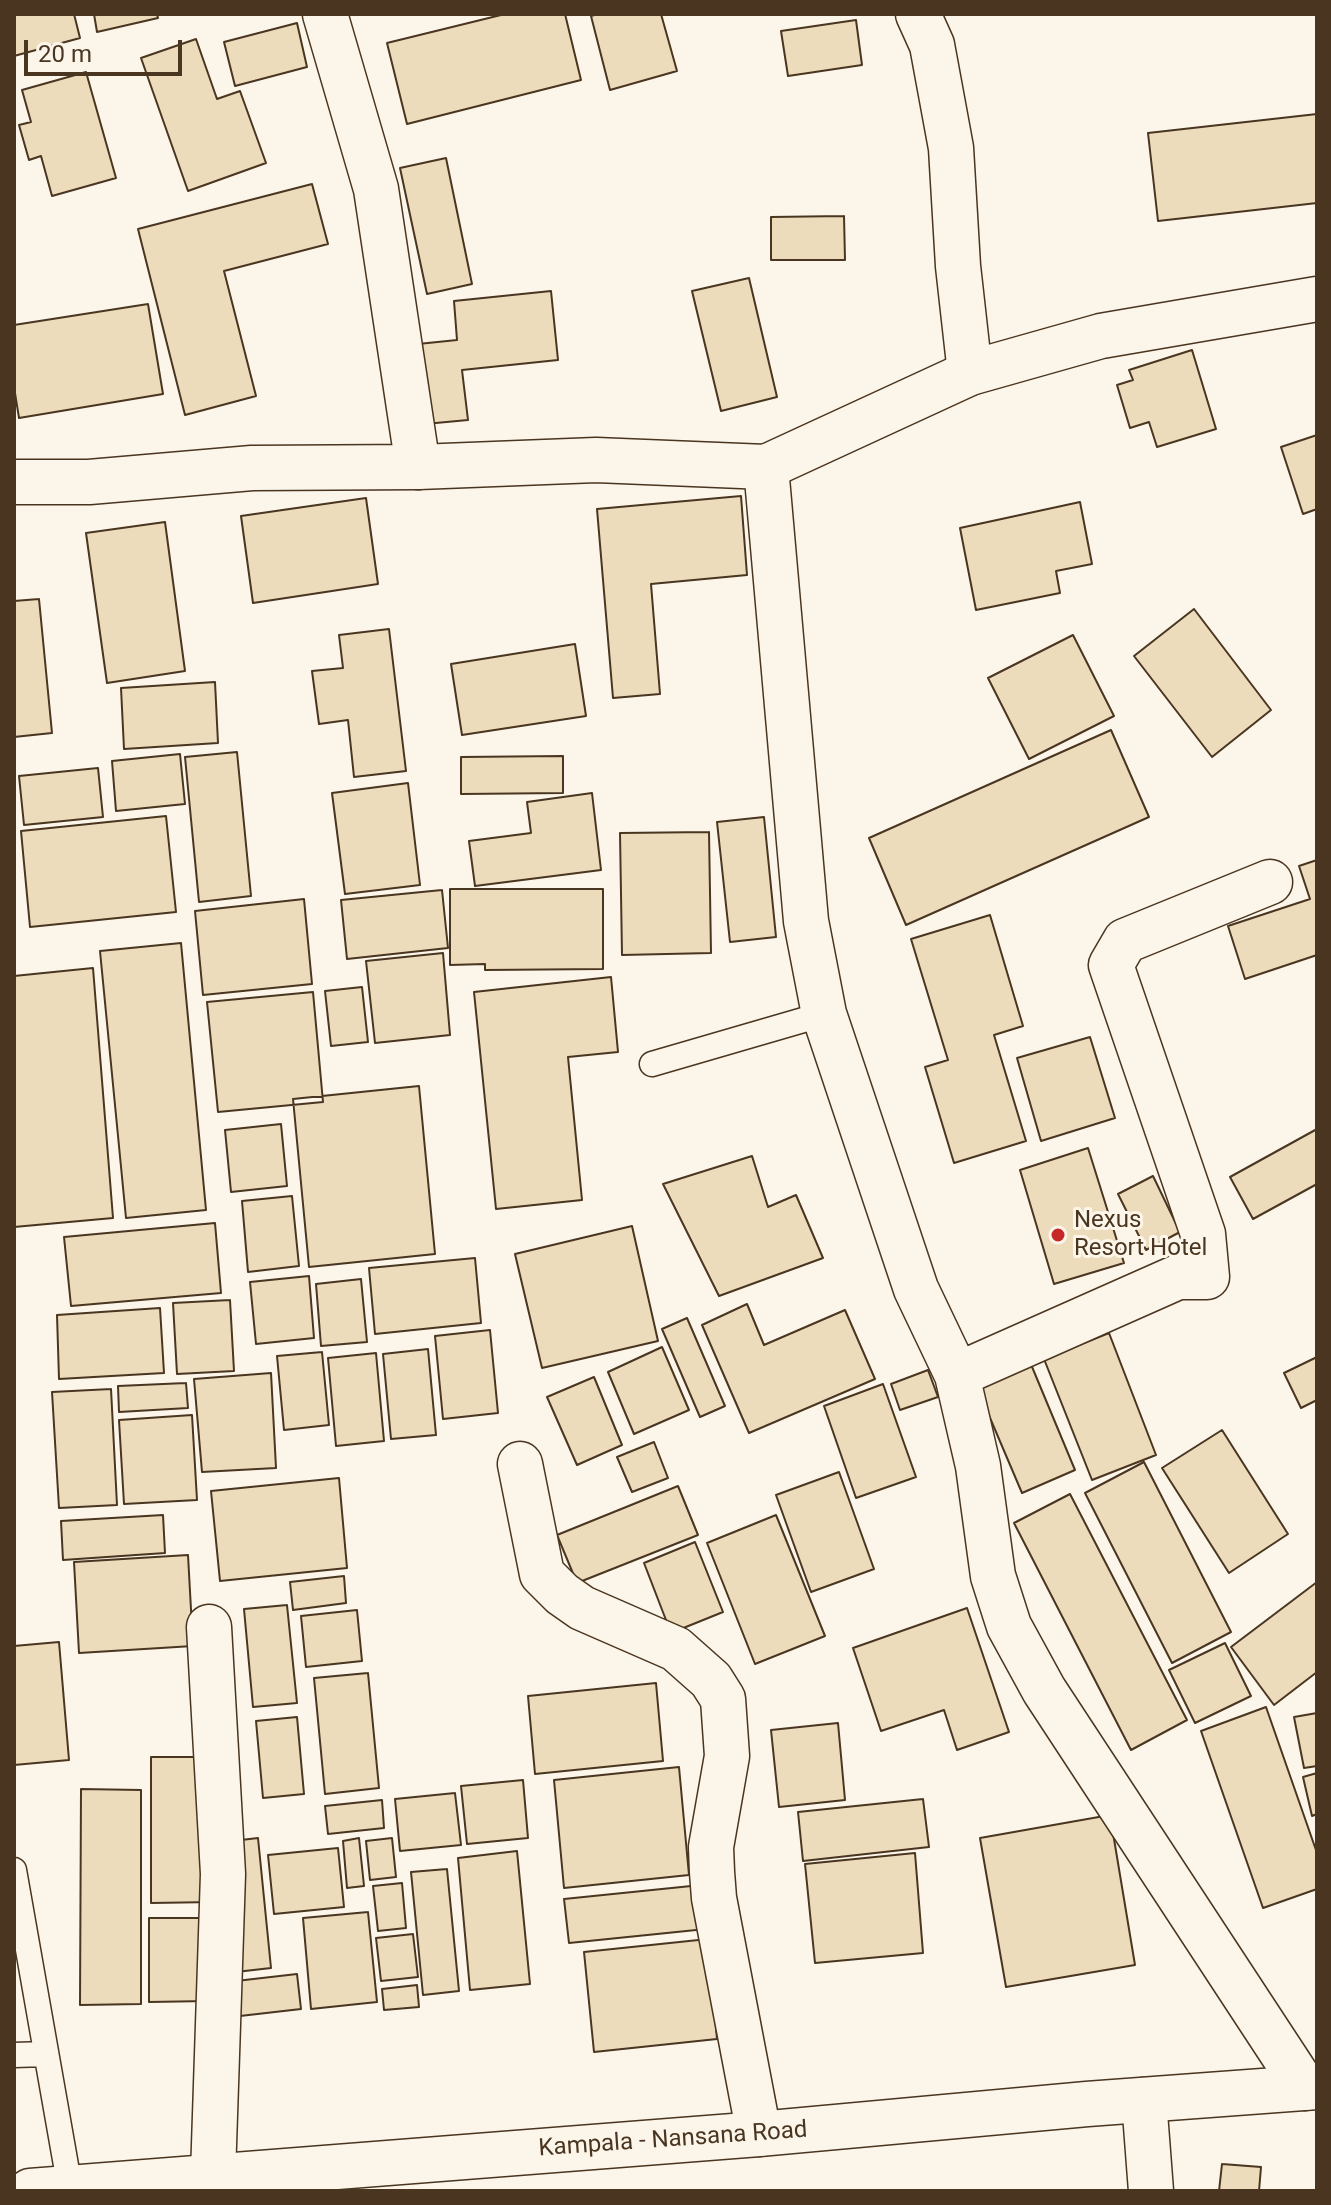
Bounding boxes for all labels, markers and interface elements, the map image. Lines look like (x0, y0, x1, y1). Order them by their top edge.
scale bar (28, 24, 186, 74)
text: 20 m (38, 40, 92, 68)
place label: Nexus Resort Hotel (1074, 1207, 1207, 1263)
marker: Nexus Resort Hotel (1049, 1226, 1067, 1244)
street label: Kampala - Nansana Road (538, 2116, 808, 2164)

